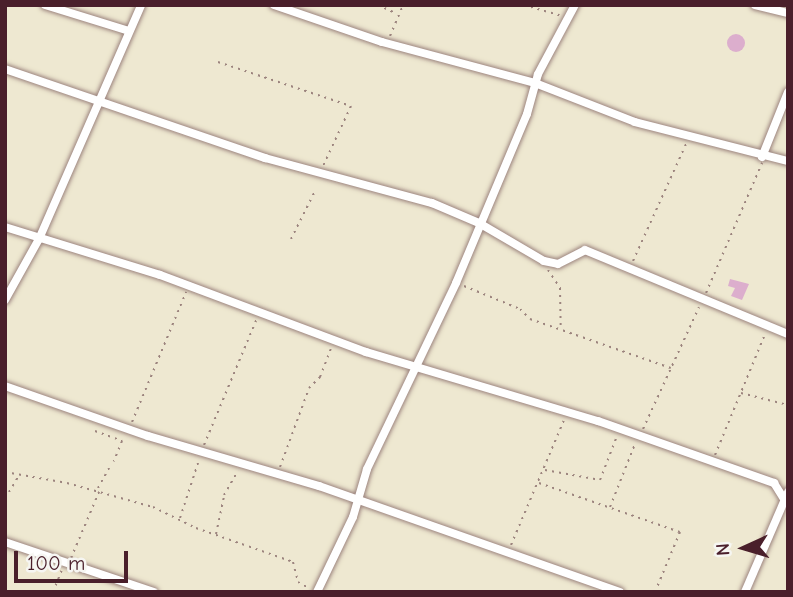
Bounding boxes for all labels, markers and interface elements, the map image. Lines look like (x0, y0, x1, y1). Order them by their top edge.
north arrow (709, 513, 779, 583)
scale bar (18, 538, 131, 582)
text: N (712, 543, 734, 556)
text: 100 m (27, 551, 85, 575)

